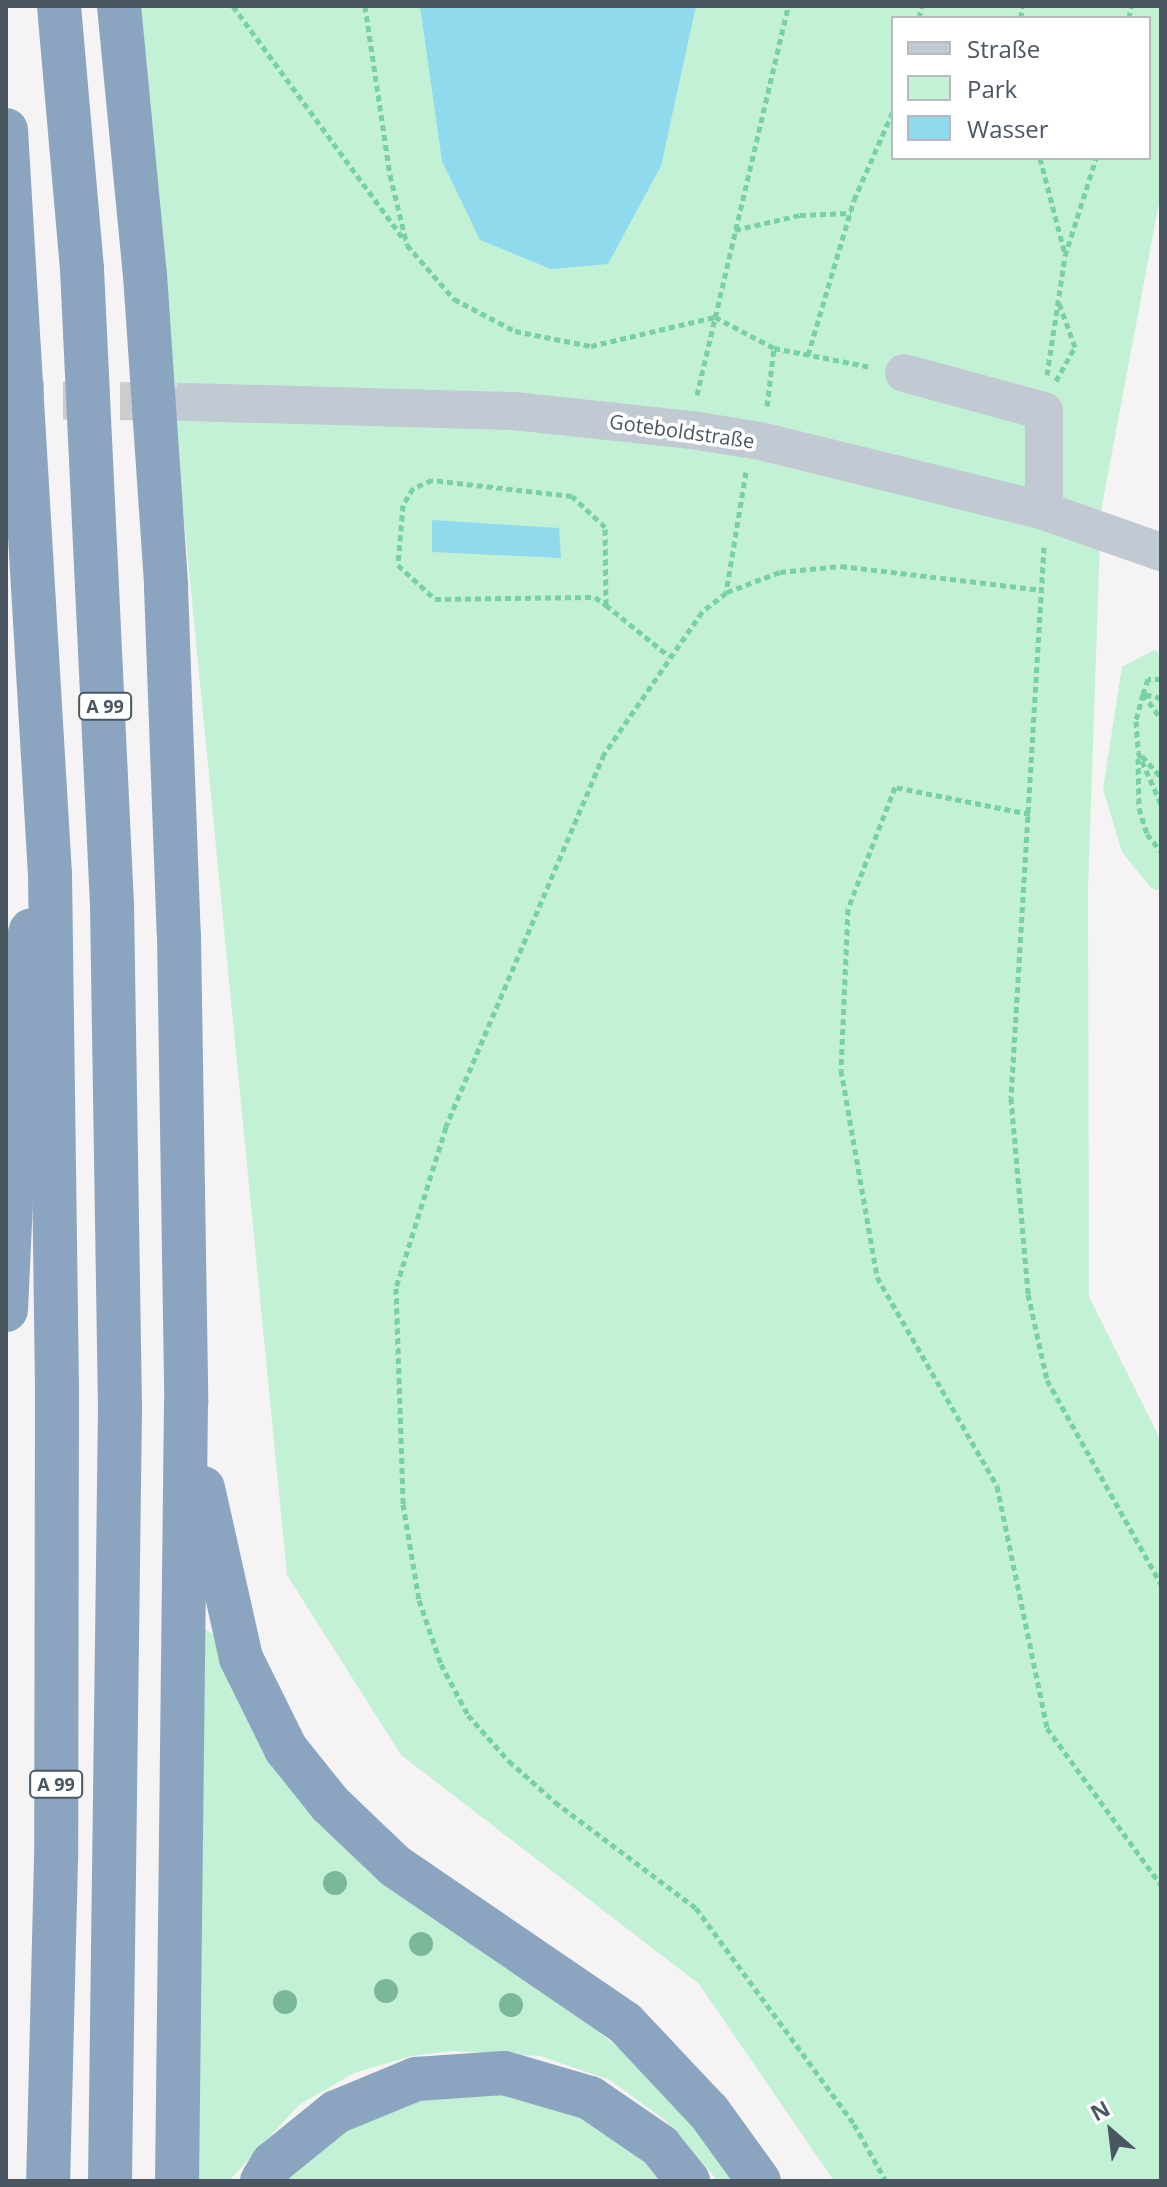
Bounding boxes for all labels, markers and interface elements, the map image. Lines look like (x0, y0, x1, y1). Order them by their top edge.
legend (891, 16, 1151, 160)
text: Straße (967, 32, 1040, 65)
text: Park (967, 72, 1017, 105)
text: Wasser (967, 112, 1049, 145)
street label: Goteboldstraße (608, 409, 756, 453)
road number: A 99 (77, 692, 133, 720)
road number: A 99 (28, 1770, 84, 1798)
north arrow (1071, 2091, 1151, 2171)
text: N (1085, 2092, 1115, 2127)

